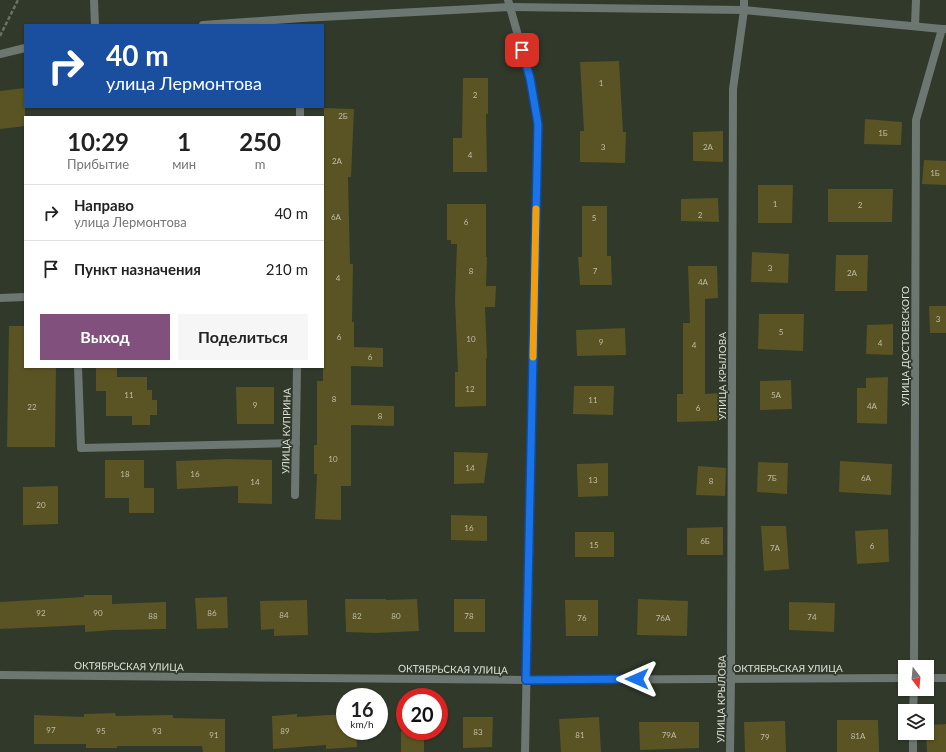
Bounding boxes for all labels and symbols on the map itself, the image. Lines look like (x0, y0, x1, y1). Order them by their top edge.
pin (505, 33, 539, 67)
house number: 1 (599, 78, 604, 88)
house number: 2 (473, 90, 478, 100)
house number: 2Б (338, 111, 348, 121)
house number: 1Б (878, 128, 888, 138)
house number: 3 (601, 142, 606, 152)
house number: 2А (703, 142, 714, 152)
house number: 4 (468, 150, 473, 160)
house number: 2А (332, 156, 343, 166)
house number: 1Б (930, 168, 940, 178)
house number: 1 (773, 199, 778, 209)
house number: 2 (858, 200, 863, 210)
house number: 2 (698, 210, 703, 220)
house number: 6А (331, 212, 342, 222)
house number: 5 (592, 213, 597, 223)
house number: 6 (464, 217, 469, 227)
house number: 3 (768, 263, 773, 273)
house number: 8 (469, 266, 474, 276)
house number: 7 (593, 266, 598, 276)
house number: 2А (847, 268, 858, 278)
house number: 4 (336, 273, 341, 283)
house number: 4А (698, 277, 709, 287)
street label: УЛИЦА ДОСТОЕВСКОГО (899, 286, 911, 406)
house number: 3 (936, 314, 941, 324)
house number: 5 (779, 327, 784, 337)
house number: 6 (337, 332, 342, 342)
street label: УЛИЦА КРЫЛОВА (716, 332, 728, 420)
house number: 10 (466, 334, 476, 344)
house number: 9 (599, 337, 604, 347)
house number: 4 (878, 338, 883, 348)
house number: 4 (692, 340, 697, 350)
house number: 6 (368, 352, 373, 362)
house number: 12 (465, 384, 475, 394)
street label: УЛИЦА КУПРИНА (279, 388, 293, 474)
house number: 11 (124, 390, 134, 400)
house number: 5А (771, 390, 782, 400)
house number: 8 (332, 394, 337, 404)
house number: 11 (588, 395, 598, 405)
house number: 9 (253, 400, 258, 410)
house number: 4А (867, 401, 878, 411)
house number: 22 (27, 402, 37, 412)
house number: 6 (696, 403, 701, 413)
house number: 8 (378, 411, 383, 421)
house number: 10 (328, 454, 338, 464)
house number: 14 (465, 463, 475, 473)
house number: 18 (120, 469, 130, 479)
house number: 16 (190, 469, 200, 479)
house number: 7Б (767, 473, 777, 483)
house number: 6А (861, 473, 872, 483)
house number: 13 (588, 475, 598, 485)
house number: 8 (709, 476, 714, 486)
house number: 14 (250, 477, 260, 487)
house number: 20 (36, 500, 46, 510)
house number: 16 (464, 523, 474, 533)
house number: 6Б (700, 536, 710, 546)
house number: 15 (589, 540, 599, 550)
house number: 6 (870, 541, 875, 551)
house number: 7А (770, 543, 781, 553)
house number: 92 (36, 608, 46, 618)
house number: 90 (93, 608, 103, 618)
house number: 86 (207, 608, 217, 618)
house number: 84 (279, 610, 289, 620)
house number: 88 (148, 611, 158, 621)
house number: 82 (352, 611, 362, 621)
house number: 80 (391, 611, 401, 621)
house number: 78 (464, 611, 474, 621)
house number: 74 (807, 612, 817, 622)
house number: 76 (577, 613, 587, 623)
house number: 76А (656, 613, 671, 623)
street label: УЛИЦА КРЫЛОВА (714, 655, 728, 743)
position arrow (616, 658, 658, 700)
street label: ОКТЯБРЬСКАЯ УЛИЦА (74, 659, 184, 673)
north arrow (898, 660, 934, 696)
street label: ОКТЯБРЬСКАЯ УЛИЦА (398, 662, 508, 676)
street label: ОКТЯБРЬСКАЯ УЛИЦА (733, 662, 843, 674)
speed limit sign: 20 (396, 688, 448, 740)
house number: 97 (46, 725, 56, 735)
house number: 95 (96, 726, 106, 736)
house number: 93 (152, 726, 162, 736)
house number: 89 (280, 726, 290, 736)
house number: 83 (473, 727, 483, 737)
house number: 91 (209, 730, 219, 740)
house number: 81 (575, 730, 585, 740)
house number: 79А (662, 730, 677, 740)
house number: 81А (851, 731, 866, 741)
house number: 79 (760, 732, 770, 742)

